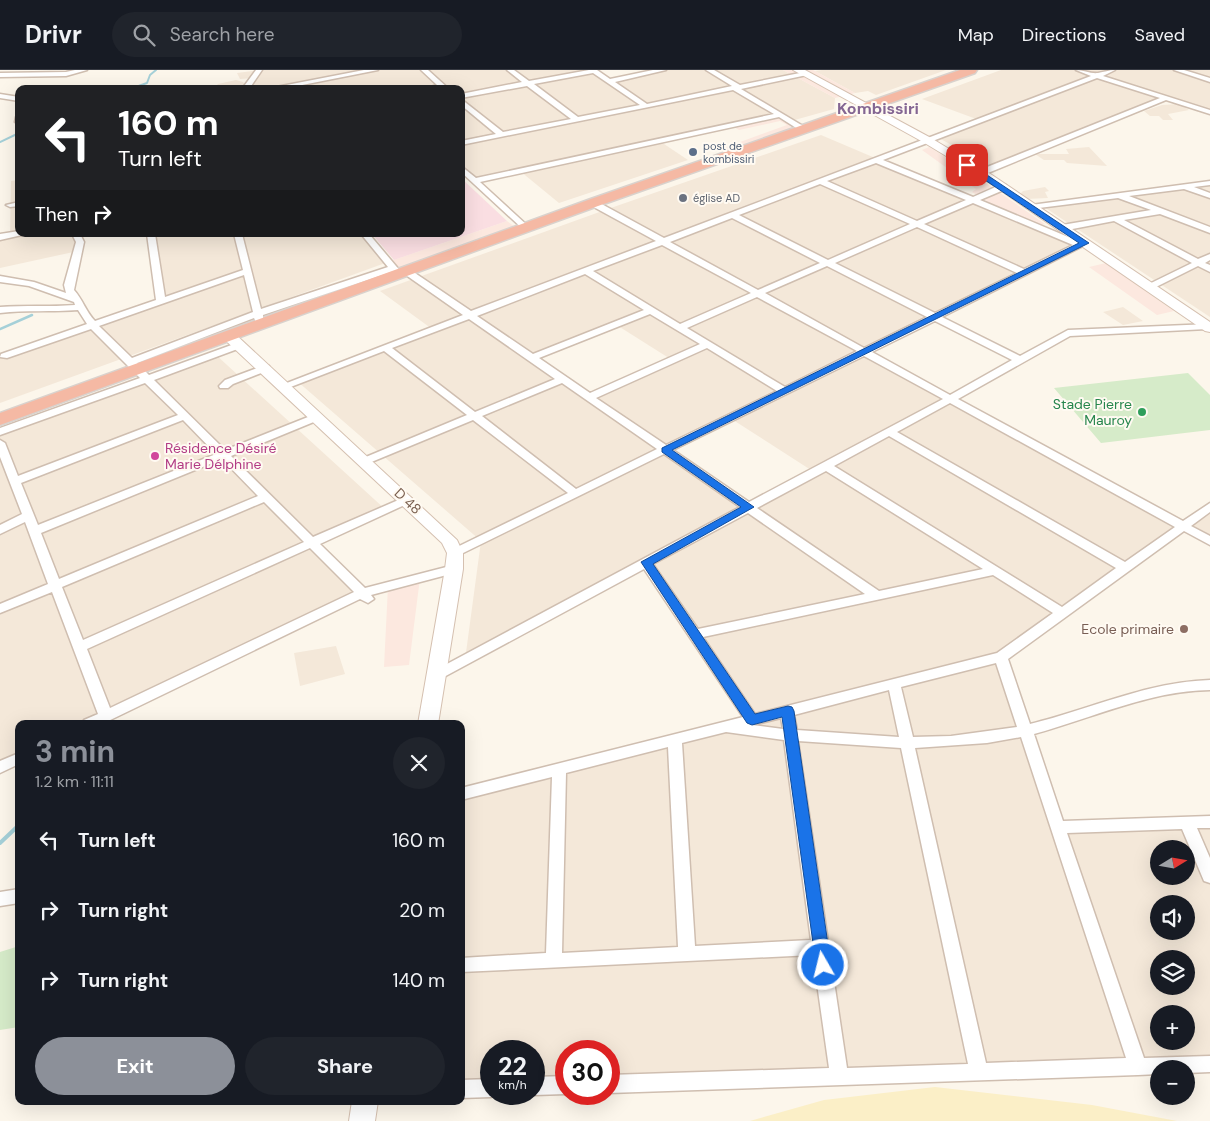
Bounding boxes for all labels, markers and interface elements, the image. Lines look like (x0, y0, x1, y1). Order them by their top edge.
search box (112, 12, 462, 57)
text: Drivr (25, 19, 82, 50)
icon: search (130, 21, 158, 49)
text: Search here (170, 22, 275, 47)
text: Map (958, 23, 994, 47)
text: Directions (1022, 23, 1107, 47)
text: Saved (1135, 23, 1185, 47)
district label: Kombissiri (837, 98, 919, 119)
text: 160 m (118, 100, 219, 146)
icon: left (35, 105, 100, 170)
place label: post de kombissiri (703, 139, 754, 166)
text: Turn left (118, 144, 202, 173)
pin (946, 144, 988, 186)
marker: post de kombissiri (687, 146, 699, 158)
icon: arrive (953, 151, 981, 179)
place label: église AD (693, 191, 740, 205)
marker: église AD (677, 192, 689, 204)
icon: right (88, 200, 116, 228)
text: Then (35, 202, 78, 227)
place label: Stade Pierre Mauroy (1053, 395, 1132, 429)
marker: Stade Pierre Mauroy (1136, 406, 1148, 418)
place label: Résidence Désiré Marie Délphine (165, 439, 277, 473)
marker: Résidence Désiré Marie Délphine (149, 450, 161, 462)
street label: D 48 (391, 484, 425, 518)
place label: Ecole primaire (1081, 620, 1174, 638)
marker: Ecole primaire (1178, 623, 1190, 635)
text: 3 min (35, 732, 115, 771)
button: close (393, 737, 445, 789)
text: 1.2 km · 11:11 (35, 771, 114, 792)
icon: left (35, 826, 63, 854)
text: Turn left (78, 828, 156, 853)
text: 160 m (392, 828, 445, 853)
north arrow (1150, 840, 1195, 885)
map controls (1150, 840, 1195, 1105)
button: sound (1150, 895, 1195, 940)
icon: right (35, 896, 63, 924)
text: Turn right (78, 898, 168, 923)
text: 20 m (399, 898, 445, 923)
position arrow (796, 938, 848, 990)
button: layers (1150, 950, 1195, 995)
icon: right (35, 966, 63, 994)
text: Turn right (78, 968, 168, 993)
text: 140 m (393, 968, 445, 993)
button: + (1150, 1005, 1195, 1050)
button: Exit (35, 1037, 235, 1095)
button: Share (245, 1037, 445, 1095)
speed limit sign: 30 (555, 1040, 620, 1105)
text: 22 (498, 1050, 527, 1083)
button: − (1150, 1060, 1195, 1105)
text: km/h (498, 1077, 527, 1093)

